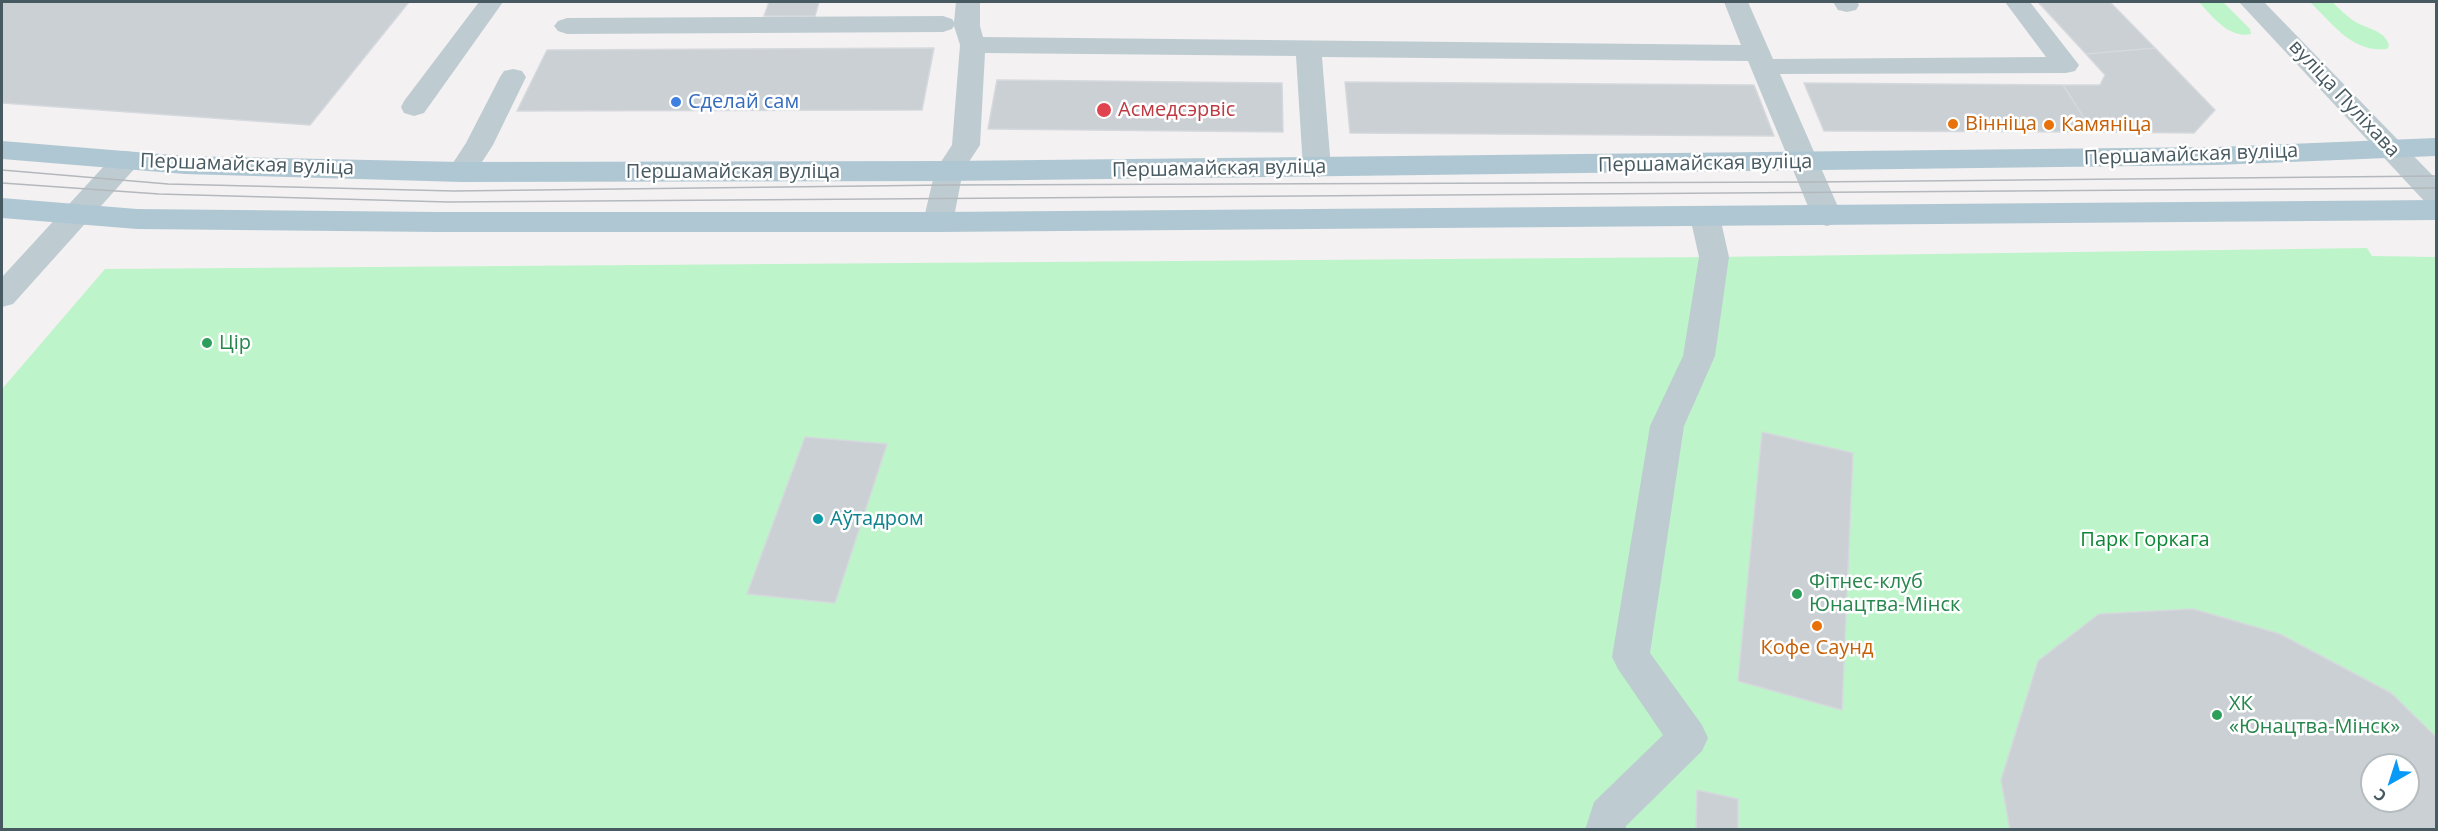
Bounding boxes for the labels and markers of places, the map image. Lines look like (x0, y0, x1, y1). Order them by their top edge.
place label: Сделай сам (688, 90, 799, 114)
marker: Сделай сам (669, 95, 683, 109)
place label: Асмедсэрвіс (1118, 98, 1235, 122)
marker: Асмедсэрвіс (1095, 101, 1113, 119)
place label: Вінніца (1965, 112, 2037, 136)
place label: Камяніца (2061, 113, 2151, 137)
marker: Вінніца (1946, 117, 1960, 131)
marker: Камяніца (2042, 118, 2056, 132)
place label: Цір (219, 331, 251, 355)
marker: Цір (200, 336, 214, 350)
place label: Аўтадром (830, 507, 924, 531)
marker: Аўтадром (811, 512, 825, 526)
place label: Фітнес-клуб Юнацтва-Мінск (1809, 570, 1960, 617)
marker: Фітнес-клуб Юнацтва-Мінск (1790, 587, 1804, 601)
marker: Кофе Саунд (1810, 619, 1824, 633)
place label: Кофе Саунд (1761, 636, 1873, 660)
place label: ХК «Юнацтва-Мінск» (2229, 692, 2400, 739)
marker: ХК «Юнацтва-Мінск» (2210, 708, 2224, 722)

